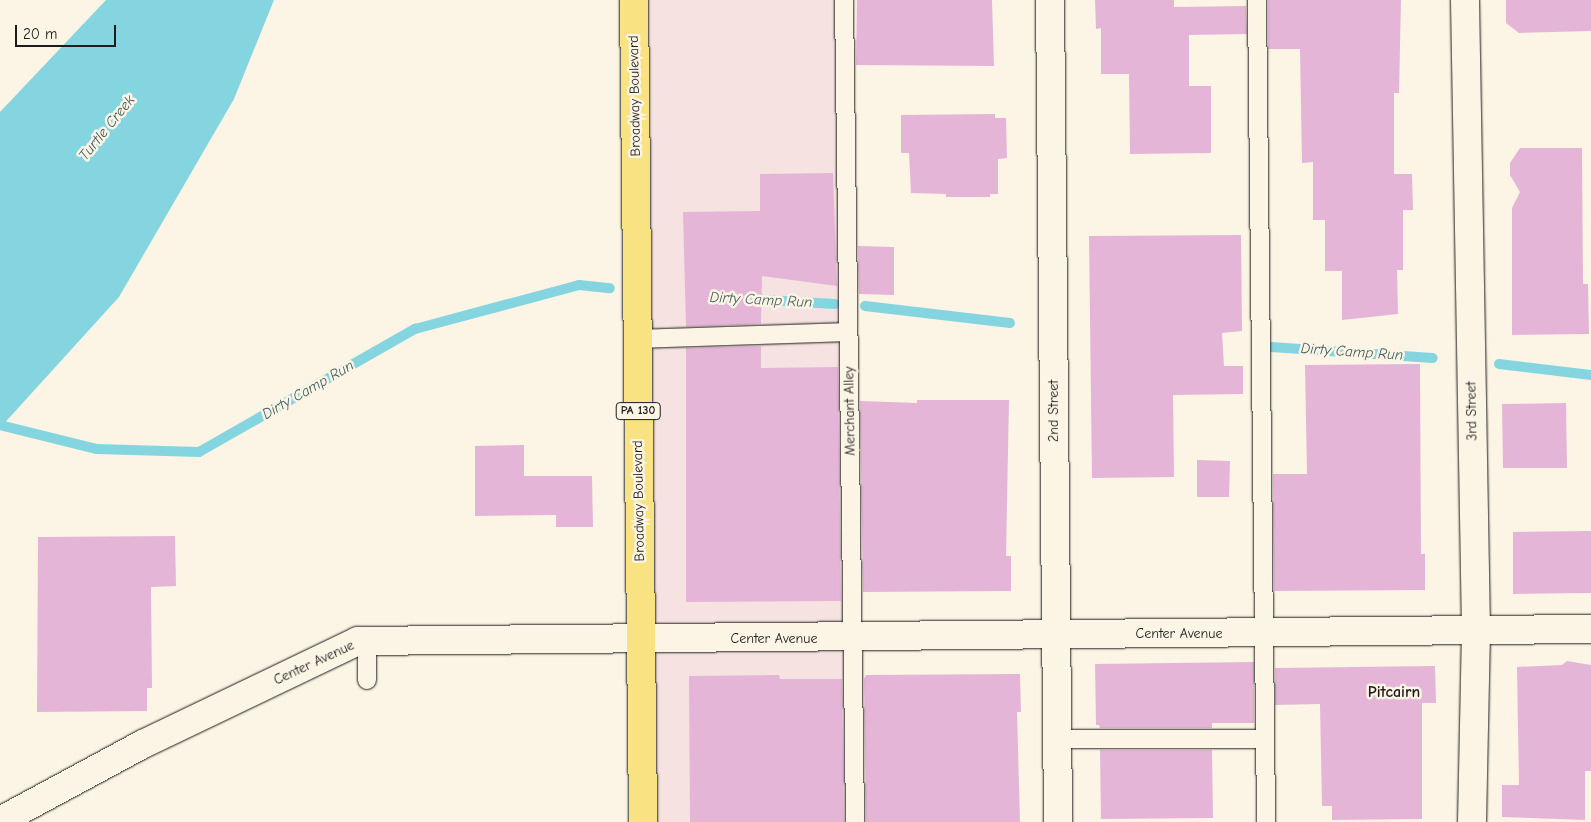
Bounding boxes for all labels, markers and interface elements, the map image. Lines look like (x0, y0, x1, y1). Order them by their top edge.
scale bar (18, 15, 119, 47)
text: 20 m (23, 25, 57, 43)
street label: Broadway Boulevard (626, 35, 644, 157)
water label: Turtle Creek (75, 92, 139, 164)
water label: Dirty Camp Run (709, 288, 813, 312)
water label: Dirty Camp Run (1300, 339, 1404, 365)
water label: Dirty Camp Run (259, 357, 357, 423)
street label: Merchant Alley (841, 366, 859, 456)
street label: 2nd Street (1046, 380, 1062, 442)
street label: 3rd Street (1463, 381, 1481, 441)
road number: PA 130 (616, 402, 660, 421)
street label: Broadway Boulevard (630, 440, 648, 562)
street label: Center Avenue (1136, 626, 1222, 642)
street label: Center Avenue (731, 631, 817, 647)
street label: Center Avenue (271, 637, 357, 689)
district label: Pitcairn (1368, 682, 1420, 702)

